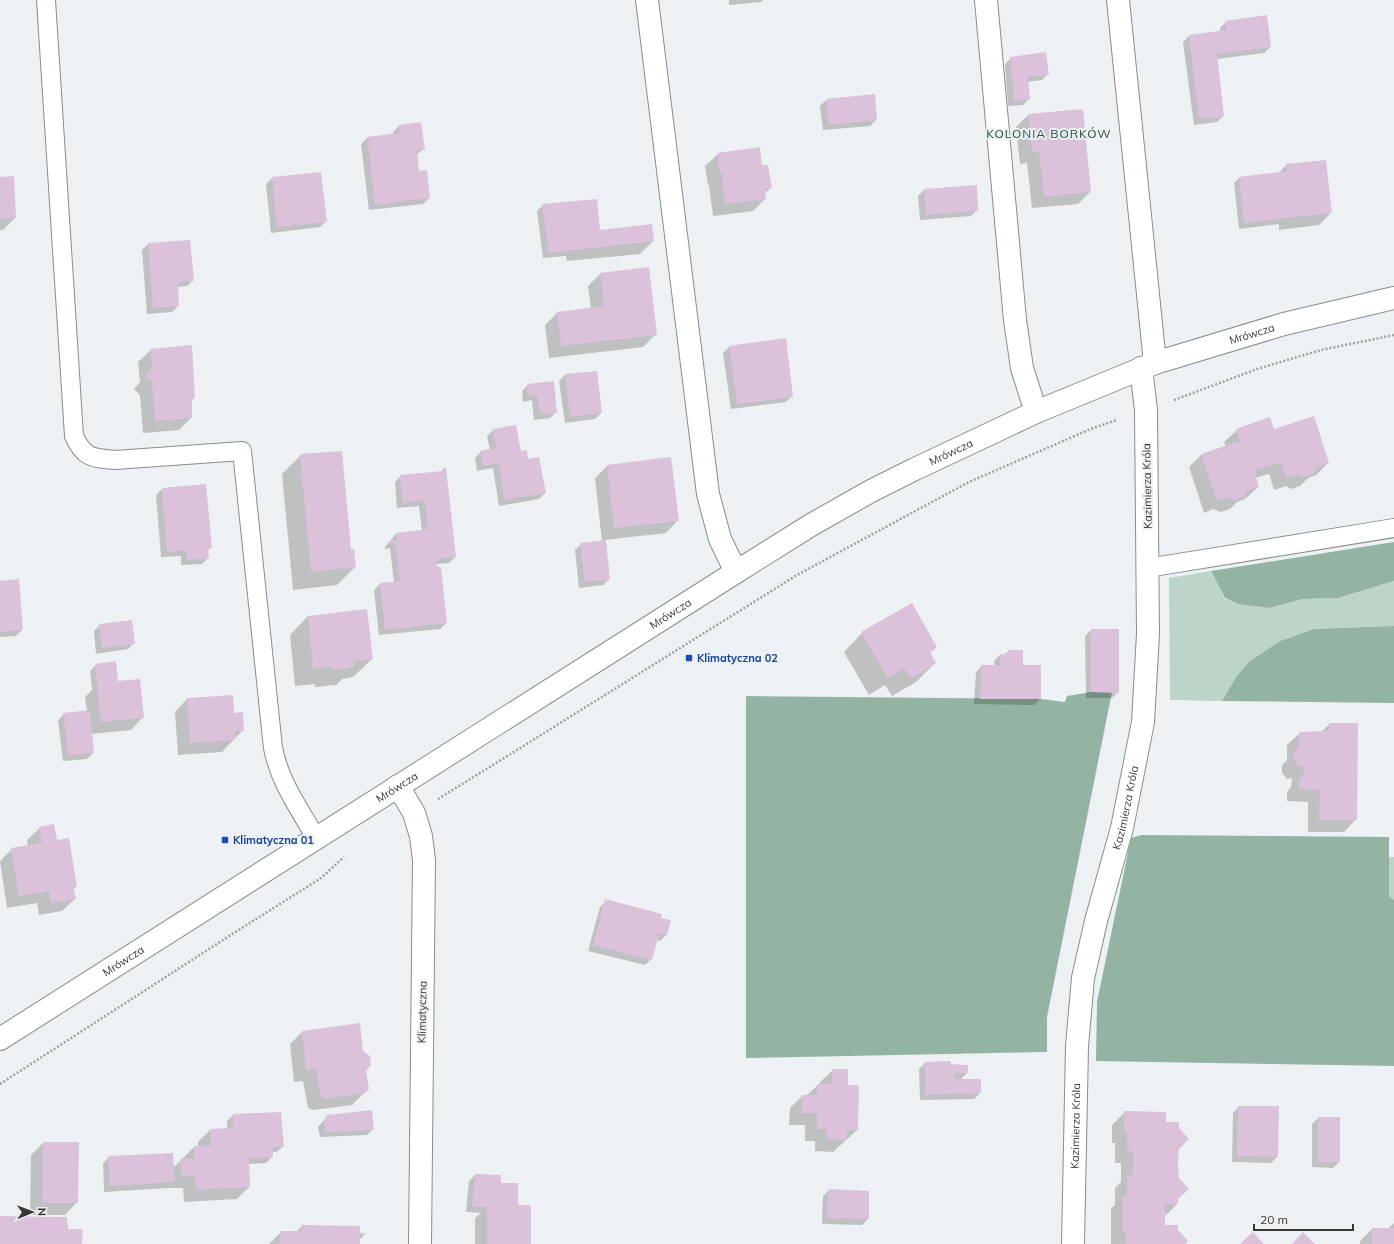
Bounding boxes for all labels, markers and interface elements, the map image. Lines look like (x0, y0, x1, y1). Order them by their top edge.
district label: KOLONIA BORKÓW (986, 126, 1112, 141)
street label: Mrówcza (1227, 320, 1276, 347)
street label: Mrówcza (927, 436, 975, 468)
street label: Kazimierza Króla (1139, 443, 1155, 529)
street label: Mrówcza (647, 595, 694, 632)
place label: Klimatyczna 02 (697, 651, 778, 665)
marker: Klimatyczna 02 (684, 653, 694, 663)
street label: Kazimierza Króla (1109, 764, 1141, 851)
street label: Mrówcza (373, 769, 420, 806)
place label: Klimatyczna 01 (233, 833, 314, 847)
marker: Klimatyczna 01 (220, 835, 230, 845)
street label: Mrówcza (100, 942, 147, 979)
street label: Klimatyczna (414, 981, 430, 1043)
street label: Kazimierza Króla (1068, 1083, 1083, 1169)
north arrow (12, 1192, 52, 1232)
scale bar (1254, 1206, 1353, 1232)
text: N (35, 1208, 49, 1216)
text: 20 m (1260, 1212, 1288, 1227)

